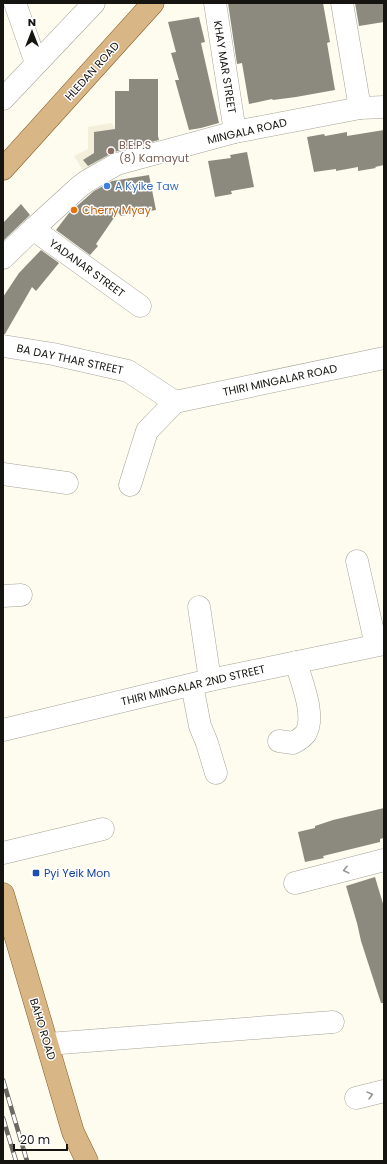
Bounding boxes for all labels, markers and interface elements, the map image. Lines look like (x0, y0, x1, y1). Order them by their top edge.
north arrow (12, 12, 52, 52)
text: N (28, 14, 36, 30)
street label: KHAY MAR STREET (210, 19, 240, 115)
street label: HLEDAN ROAD (61, 38, 123, 104)
street label: MINGALA ROAD (205, 114, 289, 148)
place label: B.E.P.S (8) Kamayut (119, 137, 189, 166)
marker: B.E.P.S (8) Kamayut (106, 146, 116, 156)
place label: A Kyike Taw (115, 178, 179, 194)
marker: A Kyike Taw (102, 181, 112, 191)
place label: Cherry Myay (82, 202, 152, 218)
marker: Cherry Myay (69, 205, 79, 215)
street label: YADANAR STREET (46, 235, 128, 301)
street label: BA DAY THAR STREET (15, 340, 125, 378)
street label: THIRI MINGALAR ROAD (221, 360, 339, 400)
street label: THIRI MINGALAR 2ND STREET (119, 661, 267, 709)
place label: Pyi Yeik Mon (44, 865, 110, 881)
one-way arrow (343, 865, 349, 873)
marker: Pyi Yeik Mon (31, 868, 41, 878)
street label: BAHO ROAD (26, 996, 60, 1062)
one-way arrow (367, 1091, 373, 1099)
scale bar (14, 1126, 67, 1152)
text: 20 m (20, 1131, 50, 1148)

